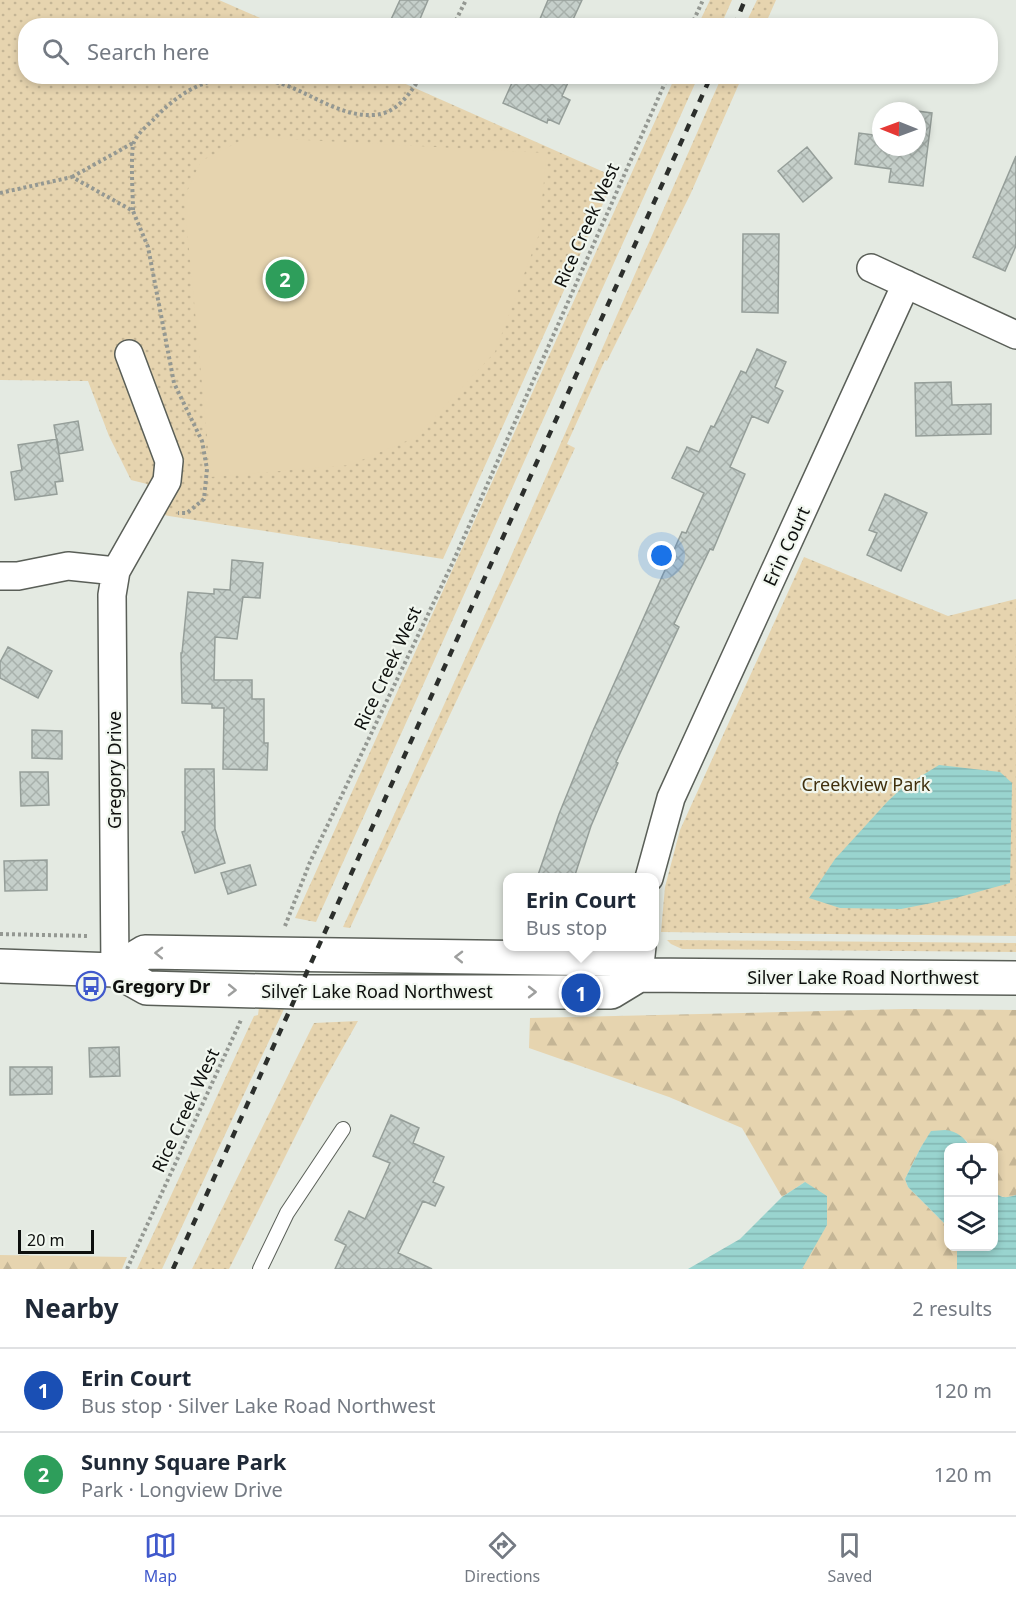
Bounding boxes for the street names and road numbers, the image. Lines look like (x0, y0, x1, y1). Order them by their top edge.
street label: Rice Creek West (548, 158, 624, 291)
street label: Erin Court (757, 502, 815, 590)
street label: Rice Creek West (348, 602, 426, 734)
street label: Gregory Drive (102, 711, 126, 829)
street label: Silver Lake Road Northwest (747, 965, 979, 989)
street label: Silver Lake Road Northwest (261, 979, 493, 1003)
street label: Rice Creek West (146, 1044, 224, 1176)

